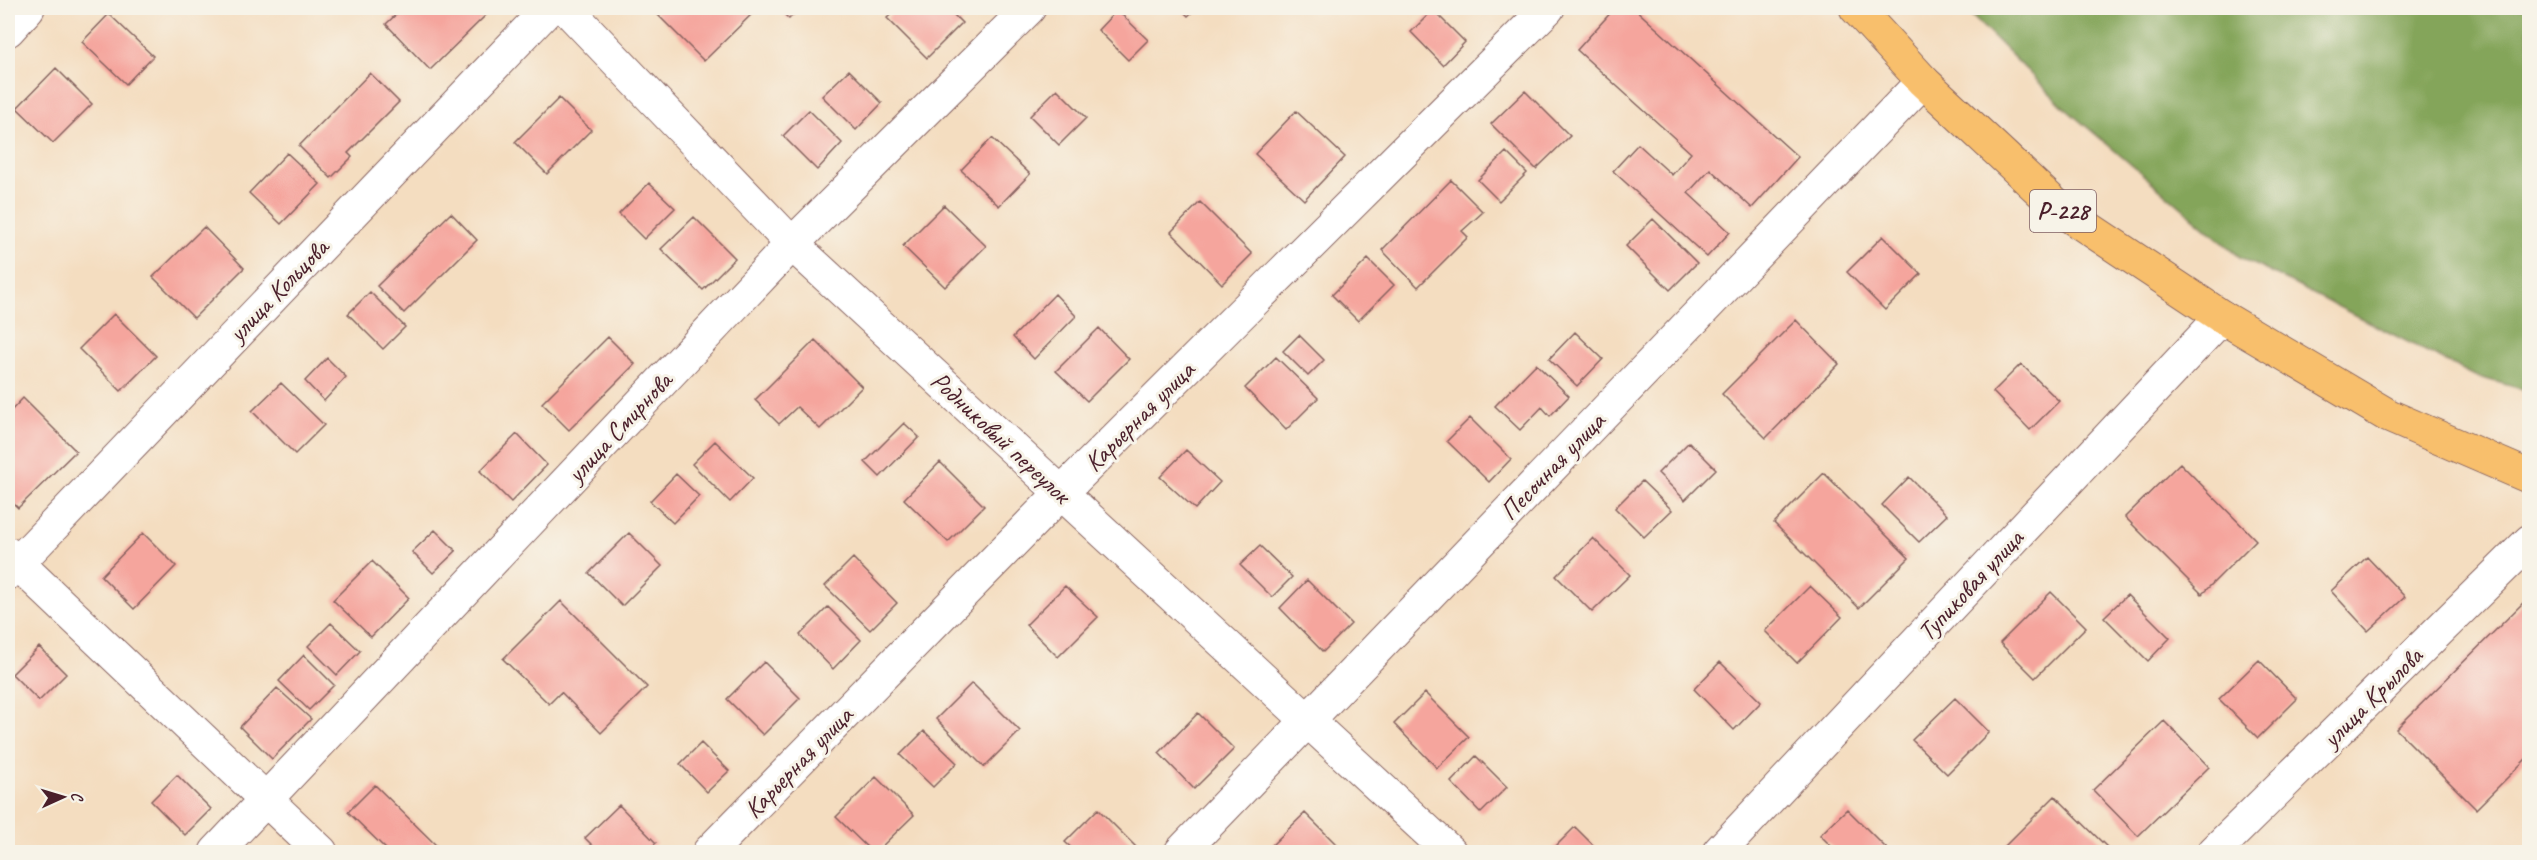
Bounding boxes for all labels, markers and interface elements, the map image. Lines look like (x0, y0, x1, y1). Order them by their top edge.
road number: Р-228 (2030, 190, 2096, 232)
street label: улица Кольцова (220, 230, 337, 350)
street label: Карьерная улица (1077, 353, 1203, 479)
street label: улица Смирнова (558, 363, 681, 491)
street label: Родниковый переулок (924, 364, 1079, 512)
street label: Песочная улица (1493, 404, 1613, 527)
street label: Тупиковая улица (1910, 521, 2032, 648)
street label: улица Крылова (2314, 639, 2431, 756)
street label: Карьерная улица (737, 698, 861, 825)
north arrow (33, 767, 93, 827)
text: С (67, 791, 87, 803)

